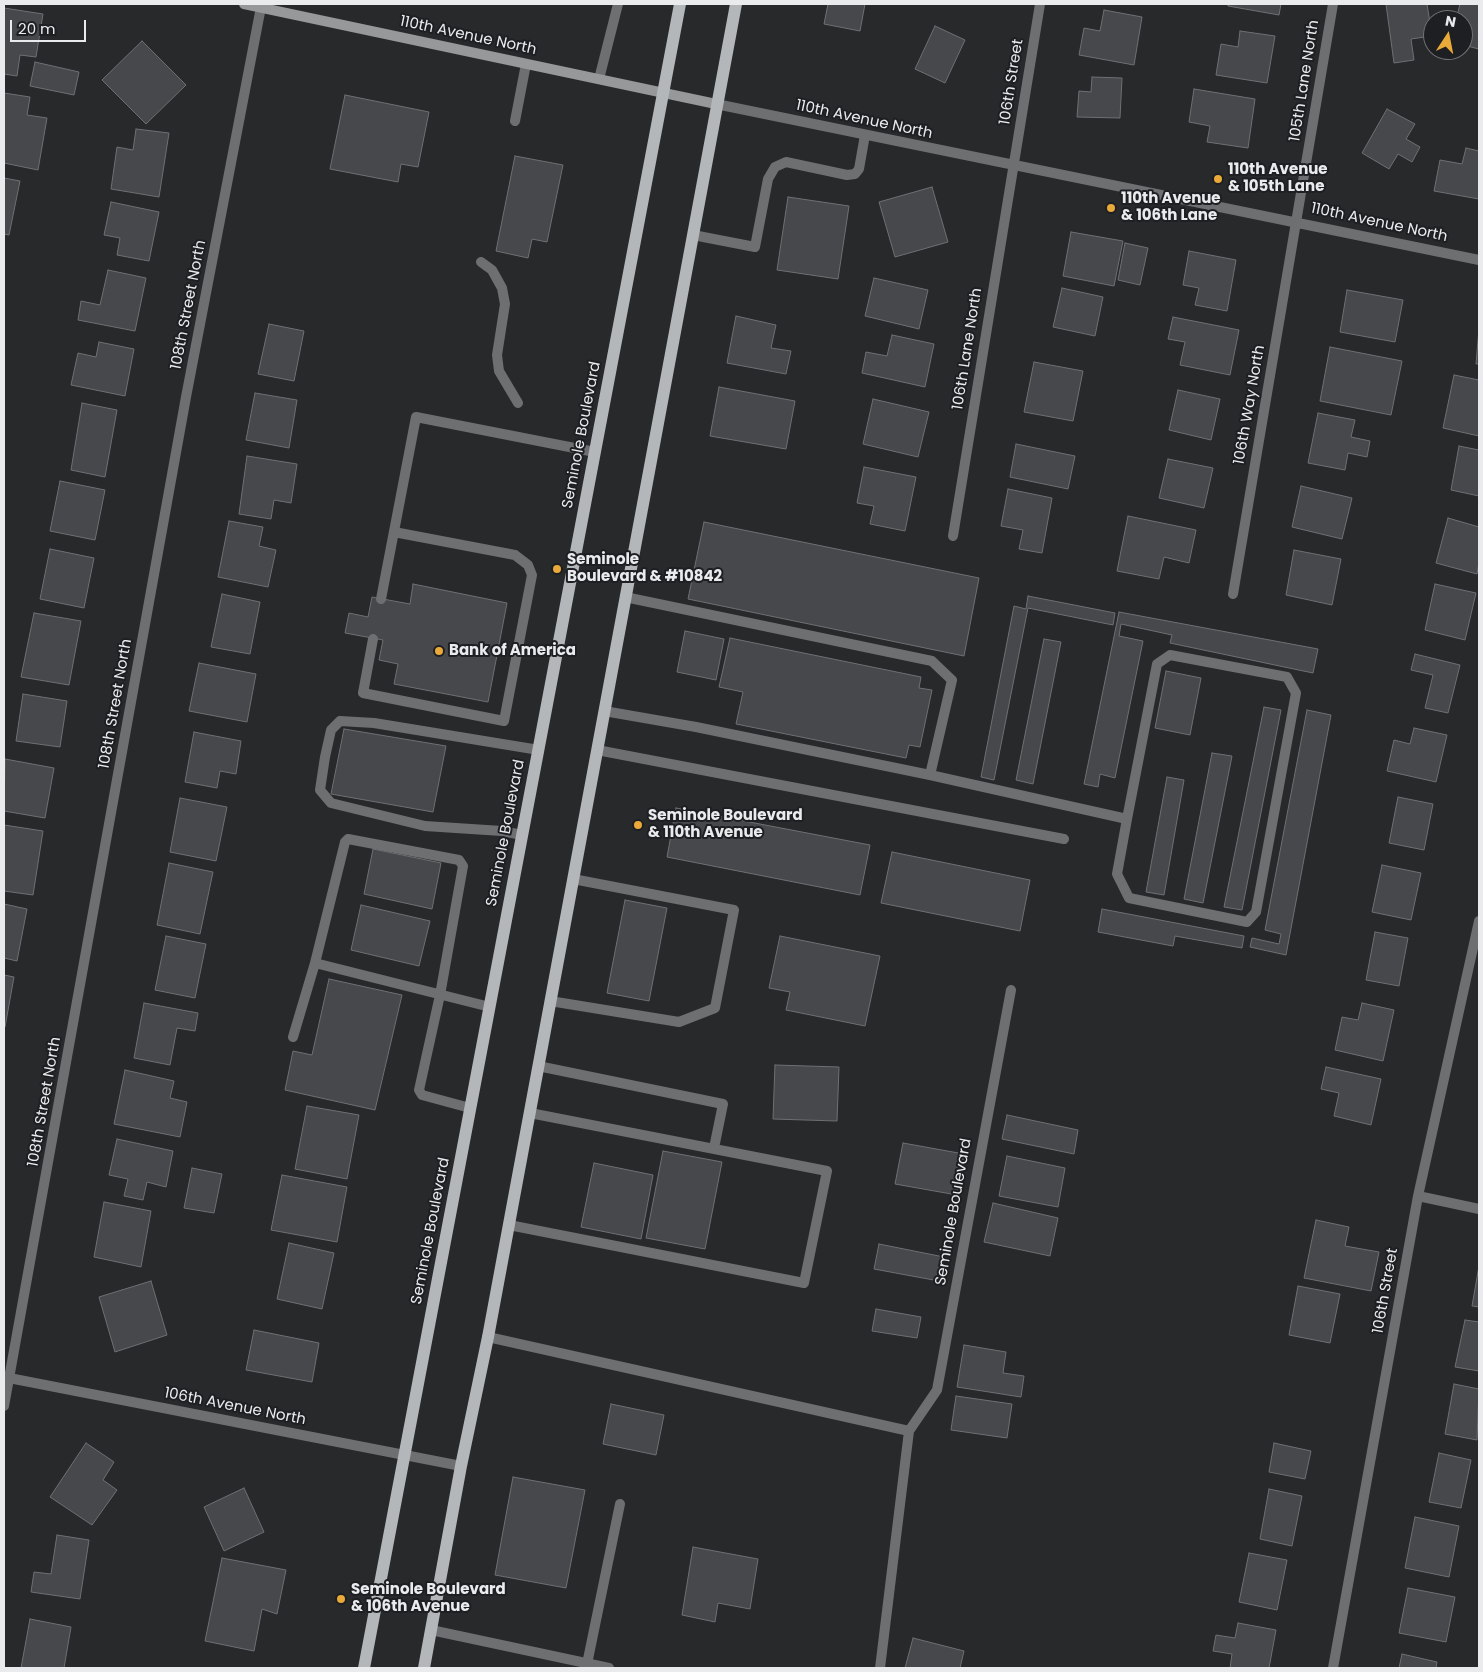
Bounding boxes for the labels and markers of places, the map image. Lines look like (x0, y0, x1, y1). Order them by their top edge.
place label: 110th Avenue & 105th Lane (1228, 161, 1328, 196)
marker: 110th Avenue & 105th Lane (1212, 173, 1224, 185)
place label: 110th Avenue & 106th Lane (1121, 190, 1221, 225)
marker: 110th Avenue & 106th Lane (1105, 202, 1117, 214)
place label: Seminole Boulevard & #10842 (567, 551, 722, 586)
marker: Seminole Boulevard & #10842 (551, 563, 563, 575)
place label: Bank of America (449, 642, 576, 660)
marker: Bank of America (433, 645, 445, 657)
place label: Seminole Boulevard & 110th Avenue (648, 807, 803, 842)
marker: Seminole Boulevard & 110th Avenue (632, 819, 644, 831)
place label: Seminole Boulevard & 106th Avenue (351, 1581, 506, 1616)
marker: Seminole Boulevard & 106th Avenue (335, 1593, 347, 1605)

